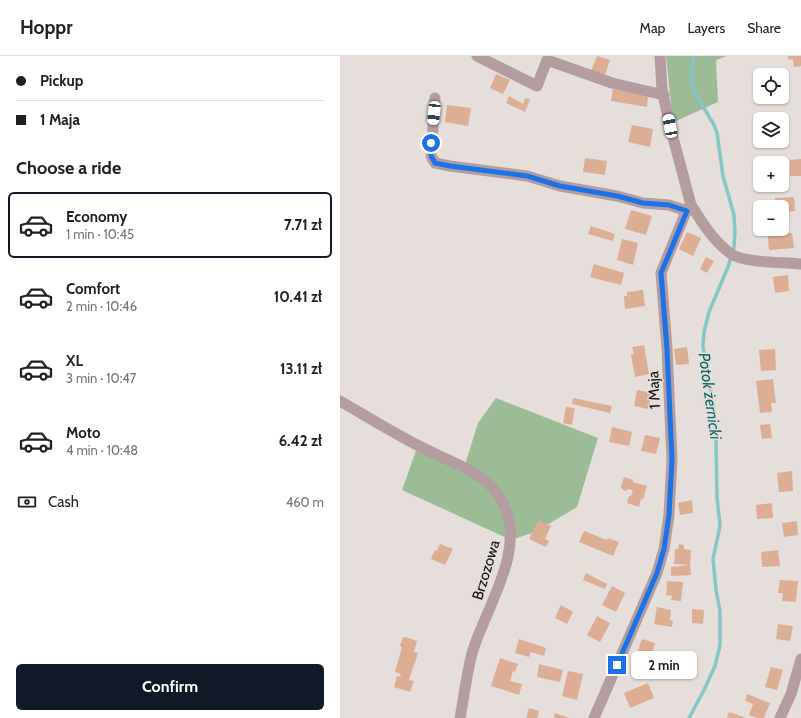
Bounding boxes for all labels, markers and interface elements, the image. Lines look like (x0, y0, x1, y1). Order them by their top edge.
text: Hoppr (20, 16, 72, 39)
text: Map (640, 19, 665, 37)
text: Layers (687, 19, 725, 37)
text: Share (747, 19, 781, 37)
map controls (753, 68, 789, 236)
button: locate (753, 68, 789, 104)
text: Pickup (40, 72, 83, 90)
car (427, 100, 441, 126)
text: 1 Maja (40, 111, 80, 129)
button: layers (753, 112, 789, 148)
car (662, 113, 678, 139)
route start (422, 134, 440, 152)
button: + (753, 156, 789, 192)
text: Choose a ride (16, 157, 121, 179)
button: − (753, 200, 789, 236)
icon: car (18, 207, 54, 243)
text: Economy (66, 208, 127, 226)
text: 7.71 zł (284, 216, 322, 234)
text: 1 min · 10:45 (66, 226, 134, 242)
icon: car (18, 279, 54, 315)
text: Comfort (66, 280, 120, 298)
text: 10.41 zł (274, 288, 322, 306)
text: 2 min · 10:46 (66, 298, 137, 314)
icon: car (18, 351, 54, 387)
water label: Potok żernicki (695, 351, 726, 441)
text: XL (66, 352, 83, 370)
text: 13.11 zł (280, 360, 322, 378)
text: 3 min · 10:47 (66, 370, 136, 386)
street label: 1 Maja (644, 370, 664, 409)
icon: car (18, 423, 54, 459)
text: Moto (66, 424, 100, 442)
text: 6.42 zł (279, 432, 322, 450)
text: 4 min · 10:48 (66, 442, 138, 458)
icon: cash (16, 491, 38, 513)
text: Cash (48, 493, 79, 511)
text: 460 m (286, 494, 324, 510)
street label: Brzozowa (468, 537, 504, 602)
callout: 2 min (631, 651, 697, 679)
route end (608, 656, 626, 674)
text: 2 min (648, 657, 680, 673)
button: Confirm (16, 664, 324, 710)

